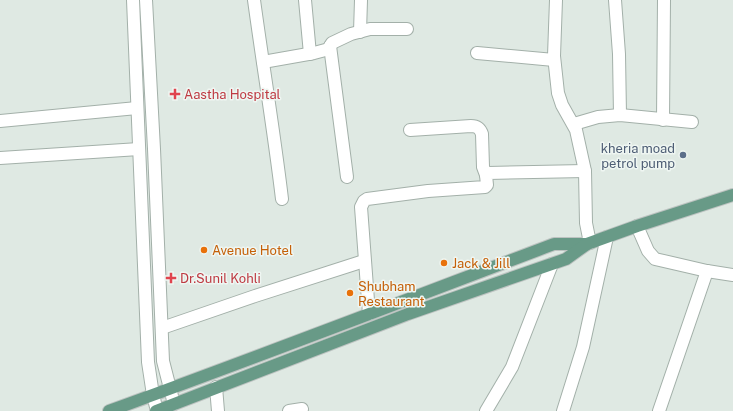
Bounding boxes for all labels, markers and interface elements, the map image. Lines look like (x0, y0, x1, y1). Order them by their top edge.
place label: Aastha Hospital (184, 87, 281, 102)
marker: Aastha Hospital (169, 88, 181, 100)
place label: kheria moad petrol pump (601, 141, 675, 171)
marker: kheria moad petrol pump (678, 150, 688, 160)
place label: Avenue Hotel (212, 243, 293, 258)
marker: Avenue Hotel (199, 245, 209, 255)
place label: Jack & Jill (452, 256, 510, 271)
marker: Jack & Jill (439, 258, 449, 268)
place label: Dr.Sunil Kohli (180, 271, 261, 286)
marker: Dr.Sunil Kohli (165, 272, 177, 284)
place label: Shubham Restaurant (358, 279, 424, 309)
marker: Shubham Restaurant (345, 288, 355, 298)

